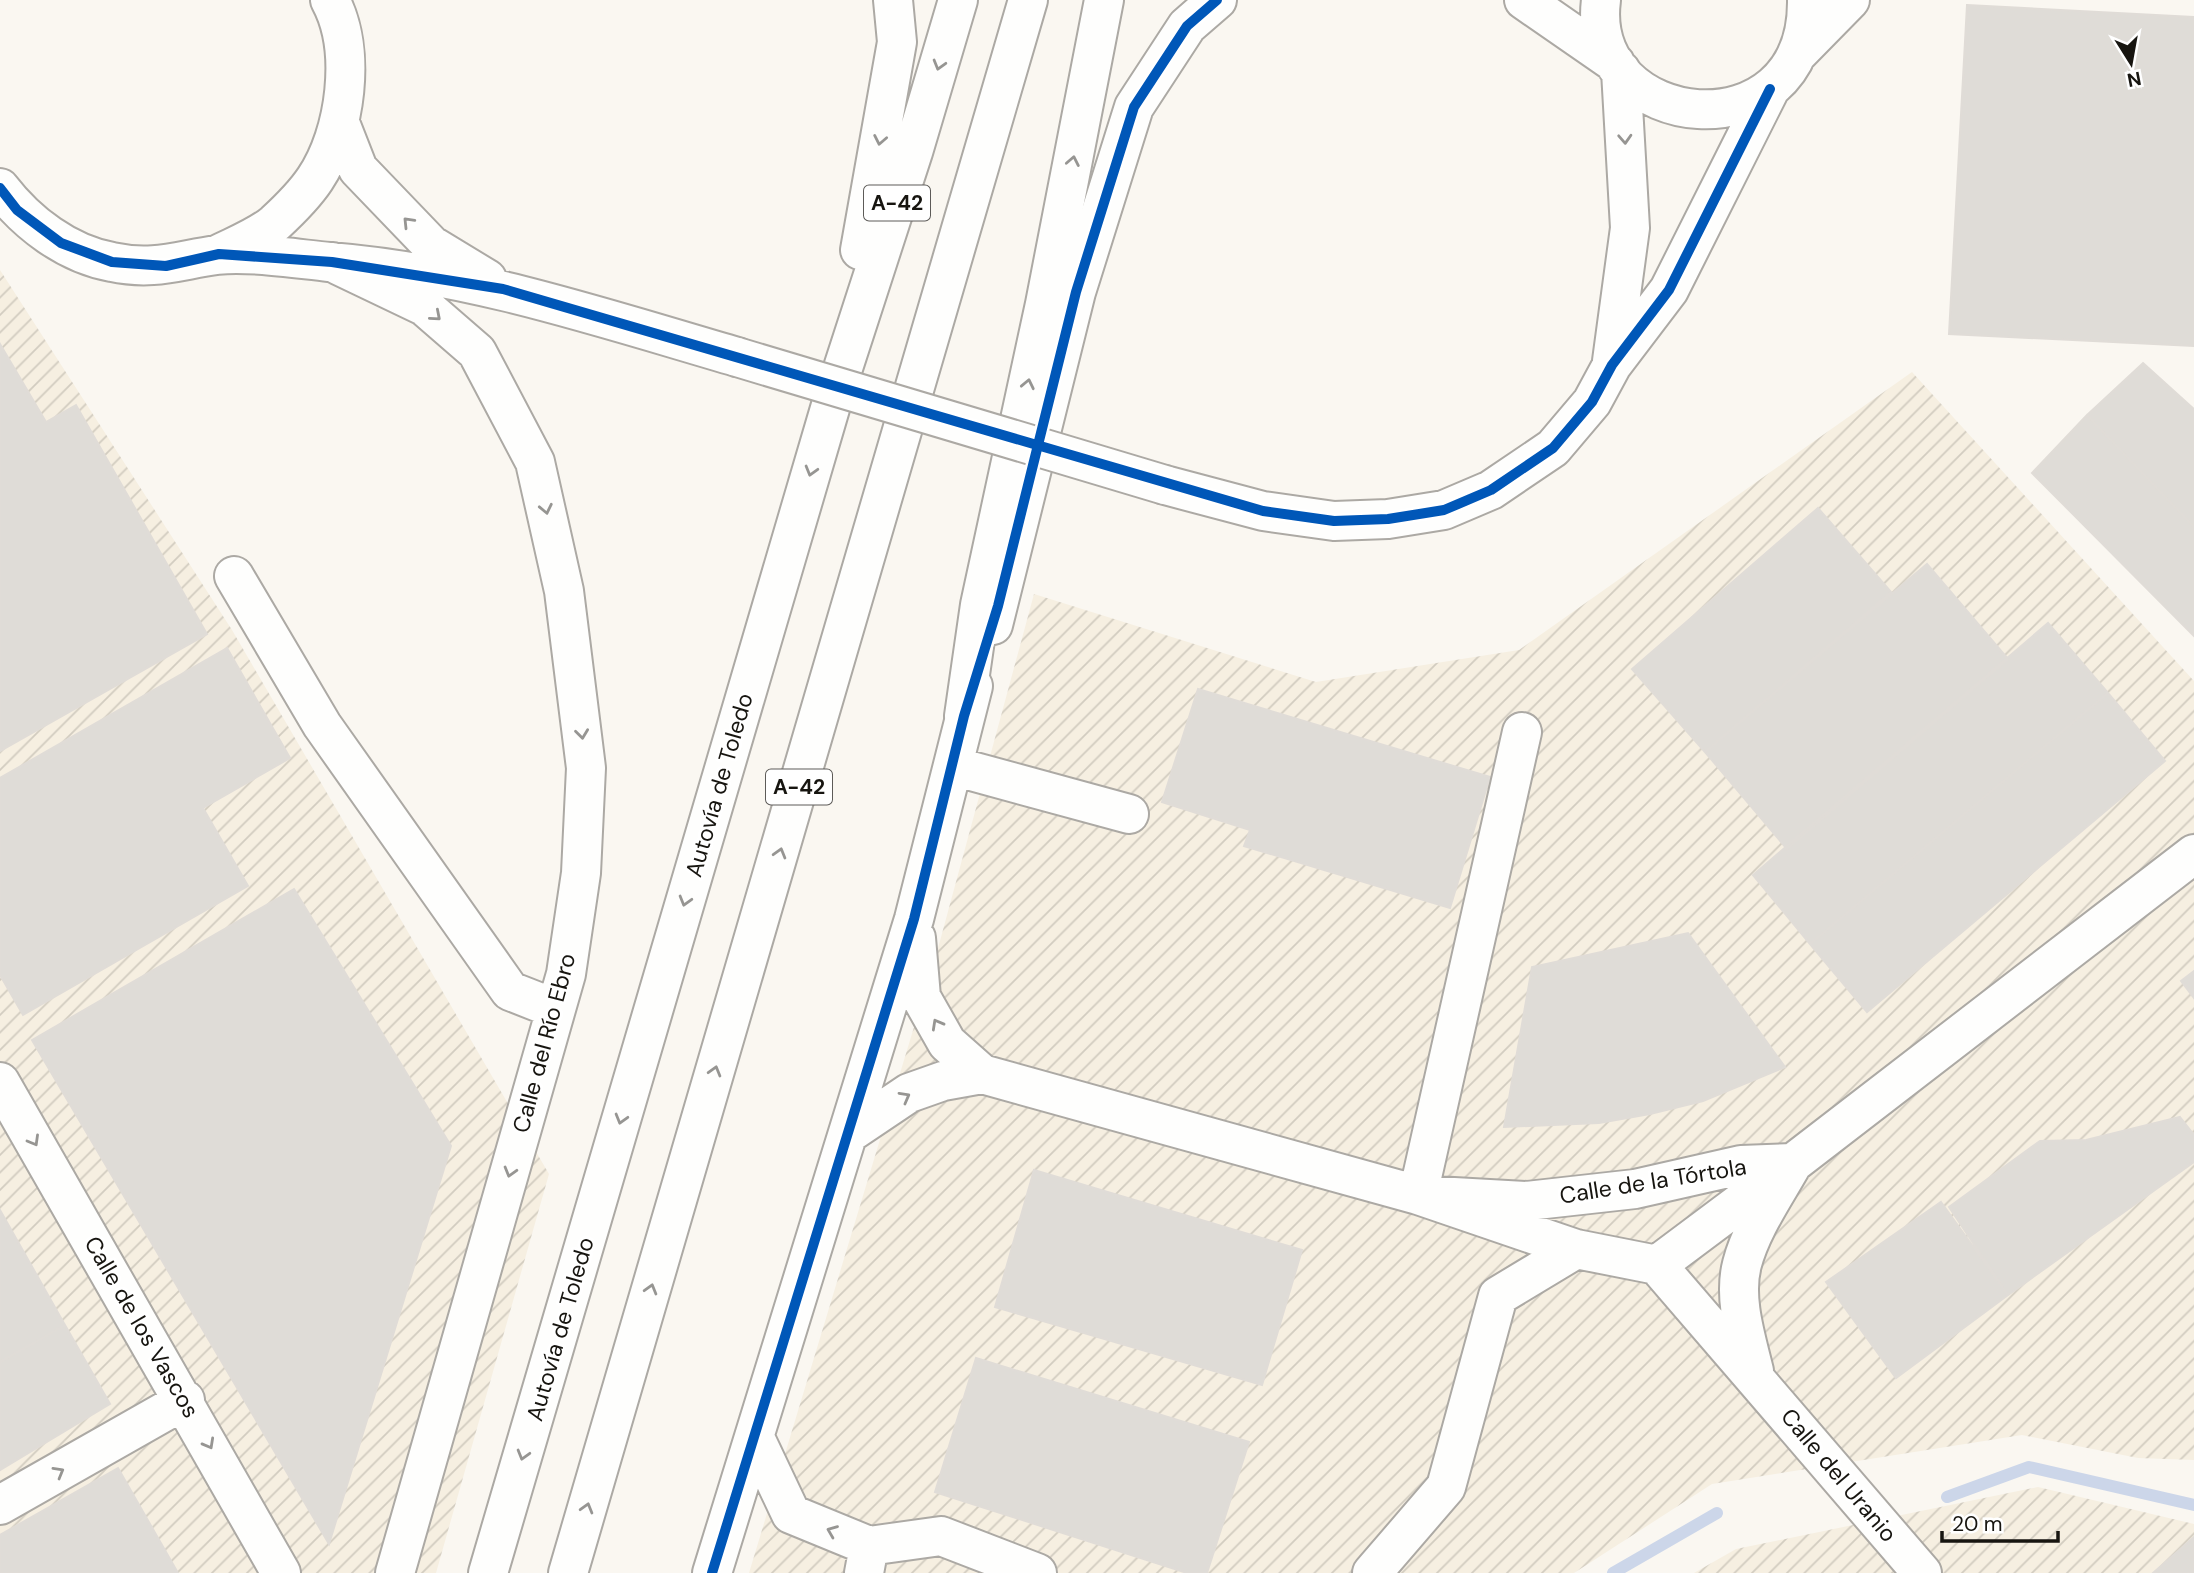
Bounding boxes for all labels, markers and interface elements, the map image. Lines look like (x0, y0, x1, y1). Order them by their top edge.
north arrow (2096, 28, 2166, 98)
one-way arrow (932, 59, 947, 71)
text: N (2125, 66, 2143, 93)
one-way arrow (874, 134, 889, 146)
one-way arrow (1617, 134, 1632, 145)
one-way arrow (1064, 155, 1079, 167)
road number: A-42 (864, 186, 930, 220)
one-way arrow (404, 217, 417, 230)
one-way arrow (427, 308, 440, 320)
one-way arrow (1019, 378, 1034, 390)
one-way arrow (805, 464, 820, 476)
one-way arrow (537, 503, 552, 515)
street label: Autovía de Toledo (678, 689, 760, 881)
one-way arrow (574, 728, 589, 739)
road number: A-42 (766, 770, 832, 804)
one-way arrow (771, 847, 786, 859)
one-way arrow (679, 894, 694, 906)
street label: Calle del Río Ebro (506, 950, 582, 1136)
one-way arrow (932, 1019, 945, 1032)
one-way arrow (707, 1065, 722, 1077)
one-way arrow (897, 1092, 910, 1105)
one-way arrow (615, 1113, 630, 1125)
one-way arrow (26, 1134, 39, 1147)
street label: Calle de la Tórtola (1557, 1151, 1749, 1211)
one-way arrow (503, 1166, 518, 1178)
street label: Calle de los Vascos (78, 1231, 206, 1423)
street label: Autovía de Toledo (519, 1233, 601, 1425)
one-way arrow (643, 1284, 658, 1296)
street label: Calle del Uranio (1774, 1402, 1904, 1548)
one-way arrow (201, 1437, 214, 1449)
one-way arrow (517, 1448, 531, 1460)
one-way arrow (52, 1467, 65, 1480)
scale bar (1942, 1500, 2058, 1544)
one-way arrow (578, 1502, 593, 1514)
text: 20 m (1952, 1510, 2003, 1538)
one-way arrow (826, 1525, 838, 1539)

